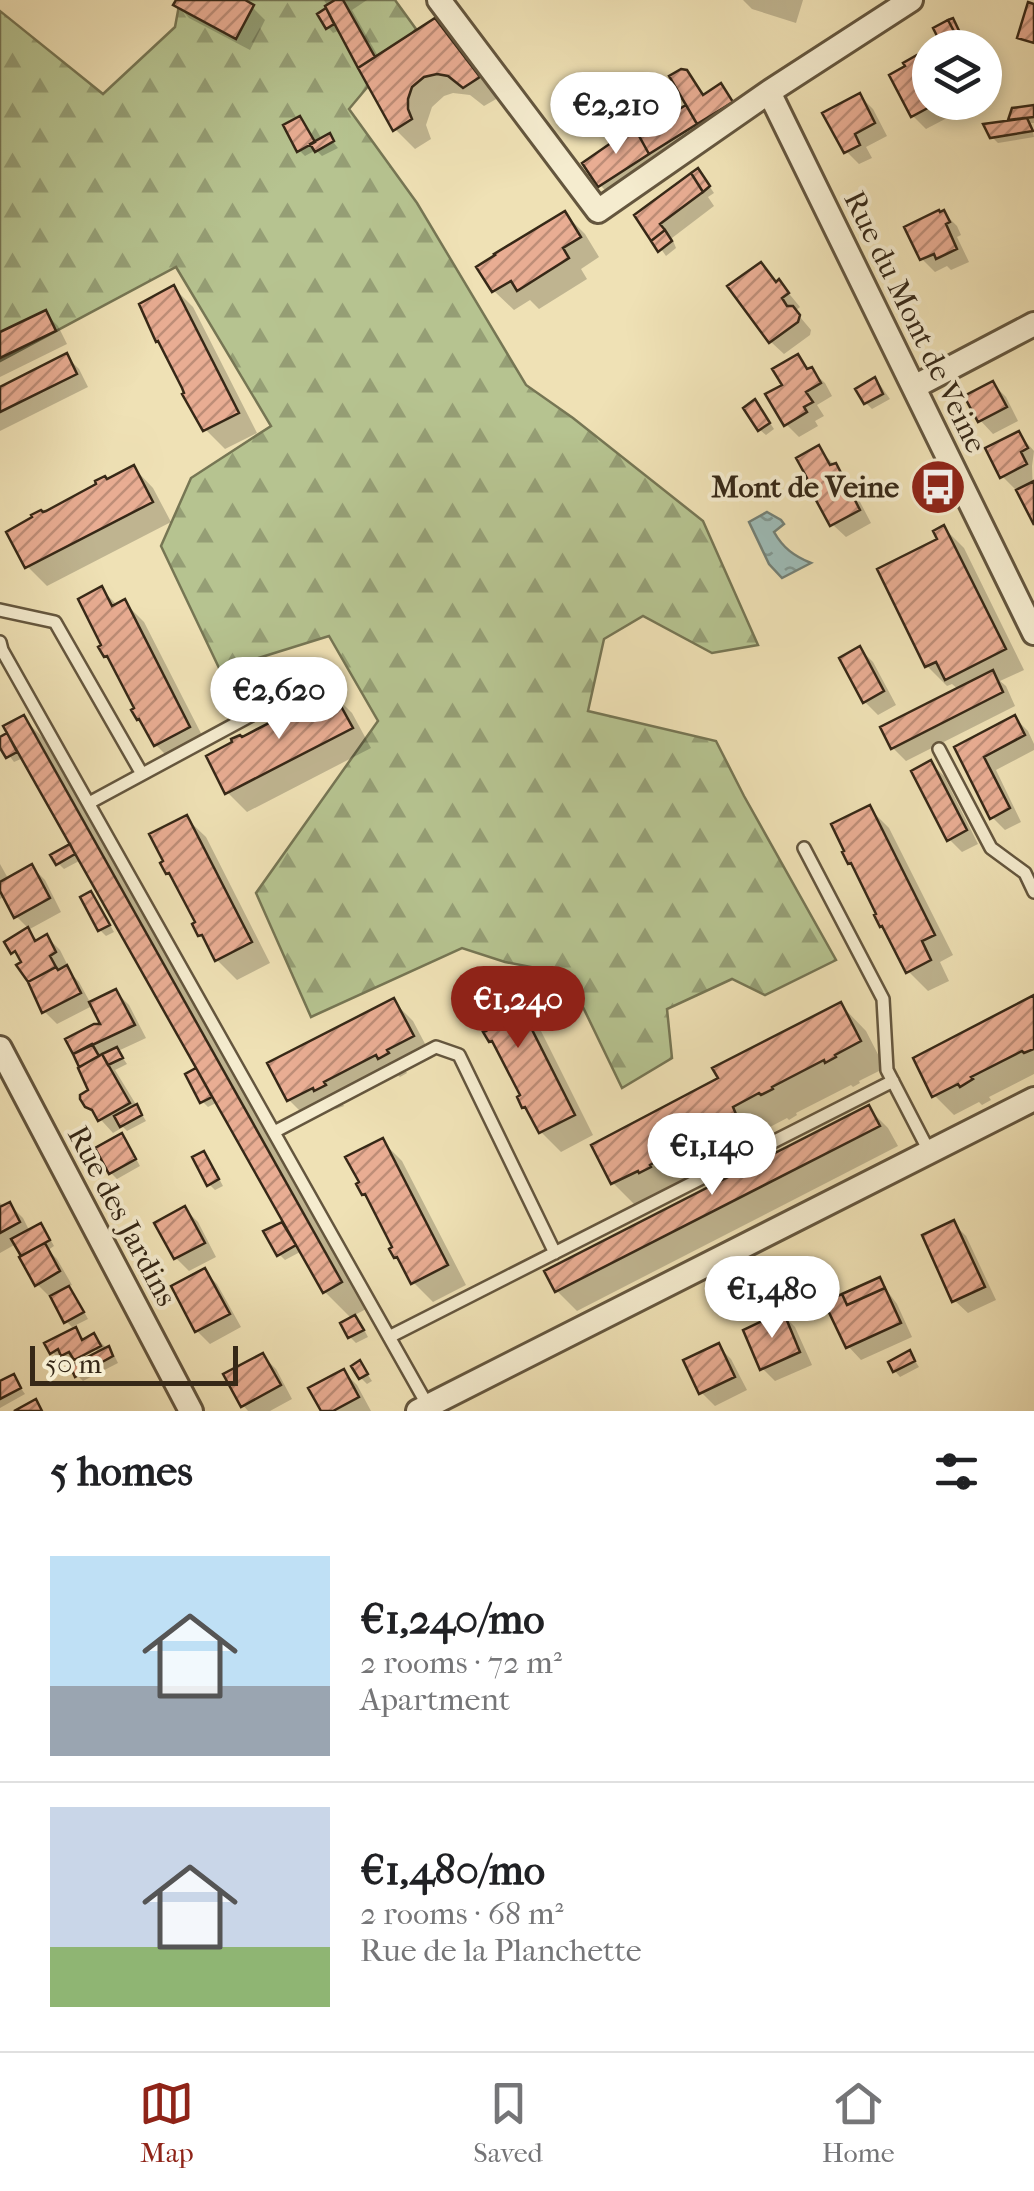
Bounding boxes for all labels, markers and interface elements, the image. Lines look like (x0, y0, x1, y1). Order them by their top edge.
map controls (912, 30, 1002, 120)
button: layers (912, 30, 1002, 120)
pin: €2,210 (535, 72, 697, 157)
text: €2,210 (572, 86, 660, 123)
street label: Rue du Mont de Veine (836, 185, 994, 459)
bus stop icon: Mont de Veine (908, 457, 968, 517)
place label: Mont de Veine (711, 470, 899, 505)
pin: €2,620 (198, 657, 360, 742)
text: €2,620 (232, 671, 326, 708)
pin: €1,240 (437, 966, 599, 1051)
text: €1,240 (473, 980, 563, 1017)
pin: €1,140 (631, 1113, 793, 1198)
street label: Rue des Jardins (60, 1120, 184, 1312)
text: €1,140 (669, 1127, 755, 1164)
pin: €1,480 (691, 1256, 853, 1341)
text: €1,480 (727, 1270, 817, 1307)
scale bar (30, 1341, 238, 1386)
text: 50 m (45, 1347, 102, 1380)
icon: filters (929, 1444, 984, 1499)
text: 5 homes (50, 1447, 193, 1496)
text: €1,240/mo (360, 1595, 545, 1644)
icon: home (130, 1596, 250, 1716)
text: 2 rooms · 72 m² (360, 1644, 562, 1681)
text: Apartment (360, 1681, 510, 1718)
text: €1,480/mo (360, 1846, 545, 1895)
icon: home (130, 1847, 250, 1967)
text: 2 rooms · 68 m² (360, 1895, 564, 1932)
text: Rue de la Planchette (360, 1932, 642, 1969)
tab: Map (139, 2076, 194, 2169)
tab: Saved (473, 2076, 543, 2169)
tab: Home (822, 2076, 895, 2169)

